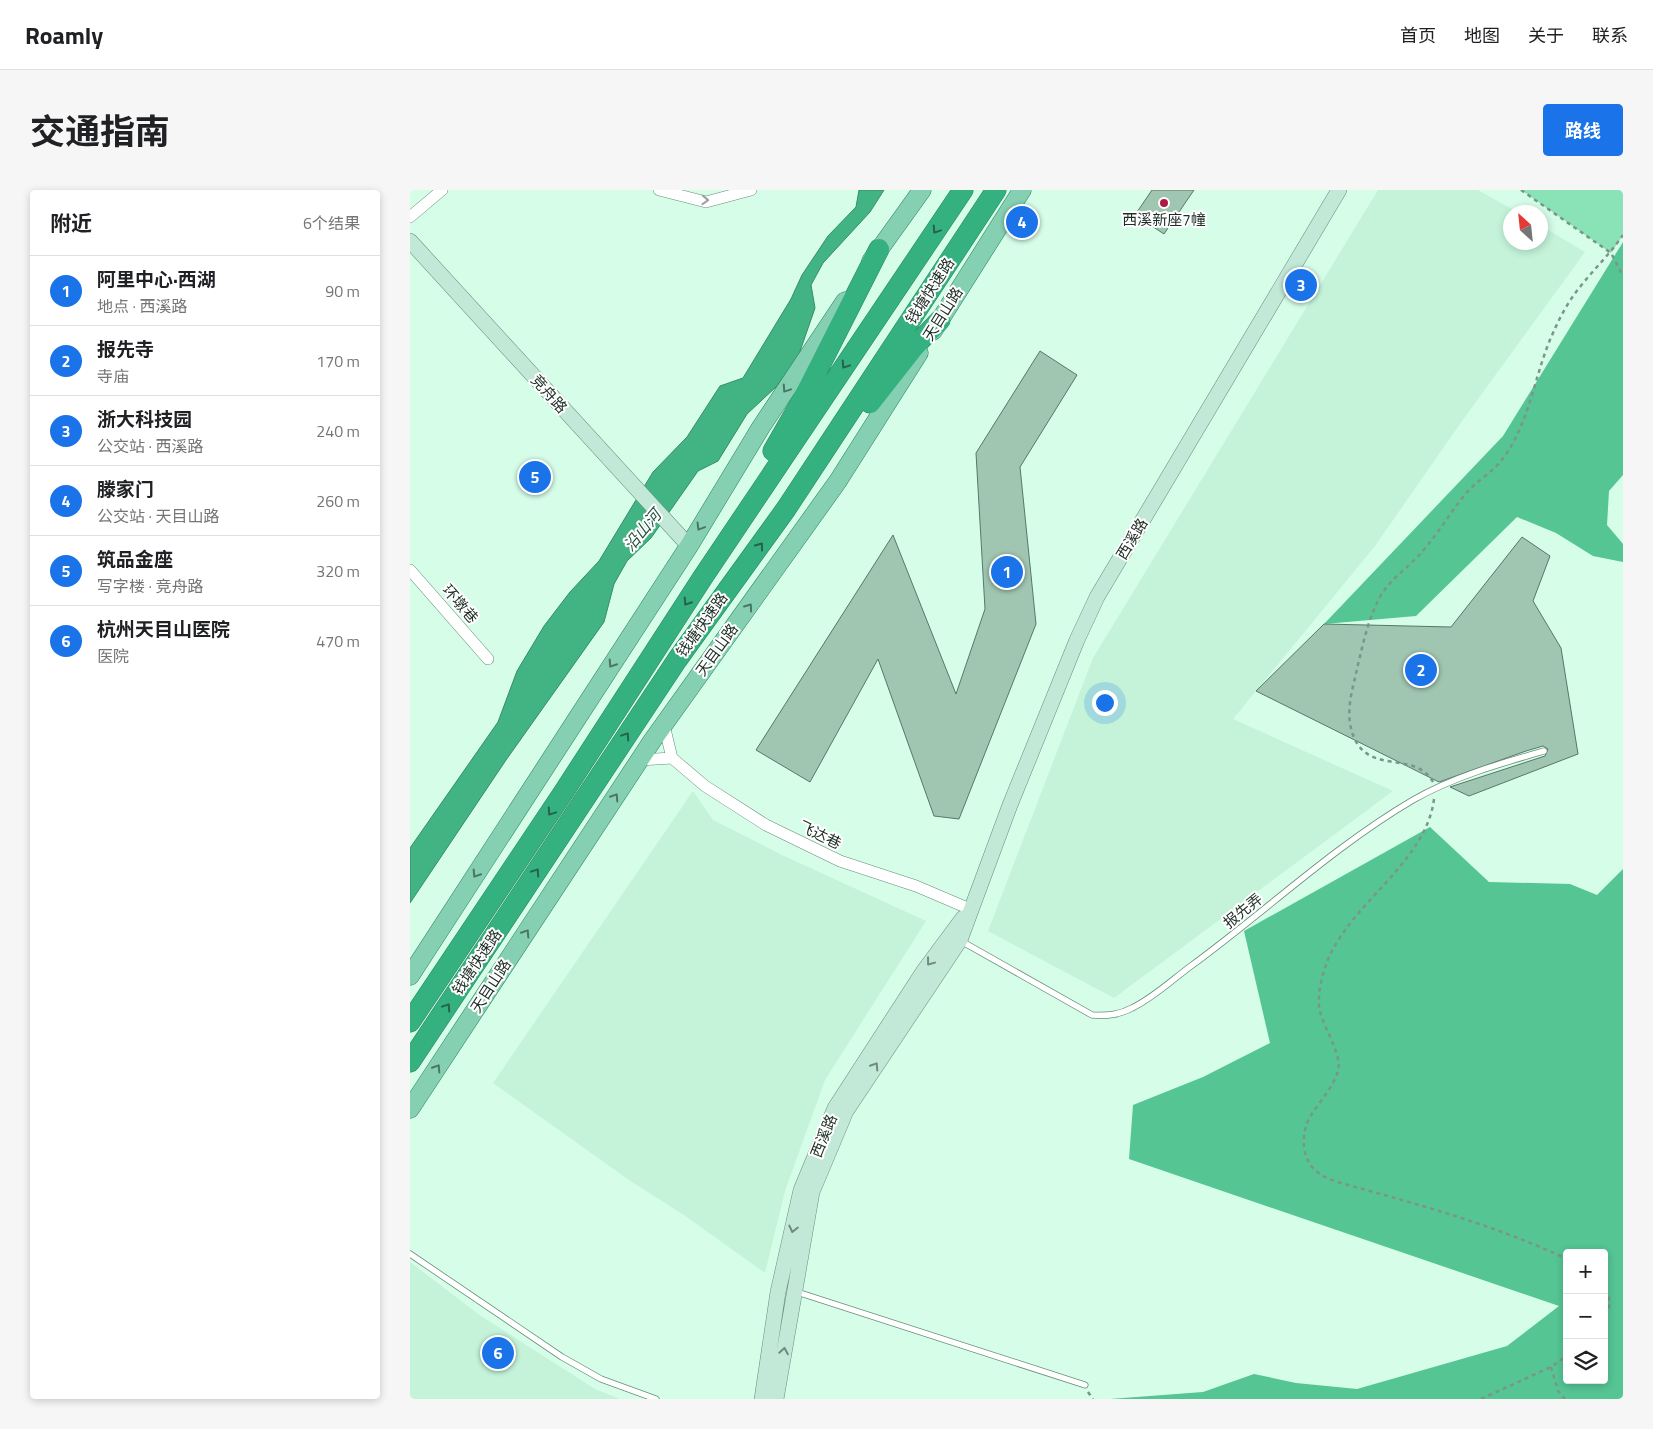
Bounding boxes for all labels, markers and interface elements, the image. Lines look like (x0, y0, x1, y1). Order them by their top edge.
text: Roamly (25, 17, 103, 53)
text: 首页 (1400, 22, 1436, 49)
text: 地图 (1464, 22, 1500, 49)
text: 关于 (1528, 22, 1564, 49)
text: 联系 (1592, 22, 1628, 49)
text: 交通指南 (30, 104, 170, 158)
button: 路线 (1543, 104, 1623, 156)
one-way arrow (701, 195, 709, 205)
marker: 西溪新座7幢 (1158, 197, 1170, 209)
pin: 4 (1006, 203, 1038, 241)
north arrow (1503, 205, 1548, 250)
text: 附近 (50, 207, 92, 239)
place label: 西溪新座7幢 (1122, 208, 1206, 231)
text: 6个结果 (303, 211, 360, 235)
one-way arrow (933, 225, 942, 234)
street label: 钱塘快速路 (900, 253, 960, 328)
text: 阿里中心·西湖 (97, 264, 216, 293)
pin: 3 (1285, 266, 1317, 304)
text: 1 (62, 279, 70, 303)
text: 90 m (325, 279, 360, 303)
street label: 天目山路 (917, 282, 968, 345)
text: 地点 · 西溪路 (97, 294, 188, 318)
text: 报先寺 (97, 334, 154, 363)
text: 2 (62, 349, 70, 373)
text: 170 m (316, 349, 360, 373)
one-way arrow (842, 360, 851, 369)
text: 寺庙 (97, 364, 129, 388)
street label: 竞舟路 (526, 369, 573, 418)
one-way arrow (783, 383, 792, 393)
text: 浙大科技园 (97, 404, 192, 433)
text: 3 (62, 419, 70, 443)
text: 240 m (316, 419, 360, 443)
text: 公交站 · 西溪路 (97, 434, 204, 458)
pin: 5 (519, 458, 551, 496)
text: 滕家门 (97, 474, 154, 503)
text: 4 (62, 489, 70, 513)
text: 260 m (316, 489, 360, 513)
water label: 沿山河 (617, 502, 669, 556)
text: 公交站 · 天目山路 (97, 504, 220, 528)
street label: 西溪路 (1110, 514, 1153, 564)
one-way arrow (697, 522, 707, 531)
one-way arrow (754, 543, 762, 552)
text: 筑品金座 (97, 544, 173, 573)
pin: 1 (991, 553, 1023, 591)
text: 5 (62, 559, 70, 583)
text: 320 m (316, 559, 360, 583)
text: 写字楼 · 竞舟路 (97, 574, 204, 598)
street label: 环墩巷 (437, 579, 484, 628)
street label: 钱塘快速路 (670, 588, 733, 662)
one-way arrow (684, 597, 693, 606)
one-way arrow (743, 603, 752, 612)
text: 杭州天目山医院 (97, 614, 230, 643)
street label: 天目山路 (690, 619, 744, 681)
text: 6 (62, 629, 70, 653)
text: 470 m (316, 629, 360, 653)
text: 医院 (97, 644, 129, 668)
pin: 2 (1405, 651, 1437, 689)
one-way arrow (609, 658, 619, 667)
your location (1092, 690, 1118, 716)
one-way arrow (620, 733, 629, 742)
one-way arrow (609, 793, 619, 802)
one-way arrow (547, 807, 557, 816)
street label: 飞达巷 (795, 814, 845, 855)
one-way arrow (473, 868, 483, 877)
one-way arrow (530, 868, 540, 877)
street label: 报先弄 (1218, 888, 1267, 934)
street label: 钱塘快速路 (446, 924, 507, 999)
one-way arrow (520, 929, 529, 938)
street label: 天目山路 (465, 954, 517, 1017)
one-way arrow (927, 956, 936, 966)
one-way arrow (440, 1003, 450, 1012)
one-way arrow (869, 1063, 878, 1072)
one-way arrow (431, 1065, 440, 1074)
street label: 西溪路 (804, 1111, 843, 1161)
one-way arrow (788, 1224, 799, 1233)
map controls (1563, 1249, 1608, 1384)
button: + (1563, 1249, 1608, 1294)
button: − (1563, 1294, 1608, 1339)
pin: 6 (482, 1334, 514, 1372)
button: layers (1563, 1339, 1608, 1384)
one-way arrow (779, 1347, 789, 1355)

